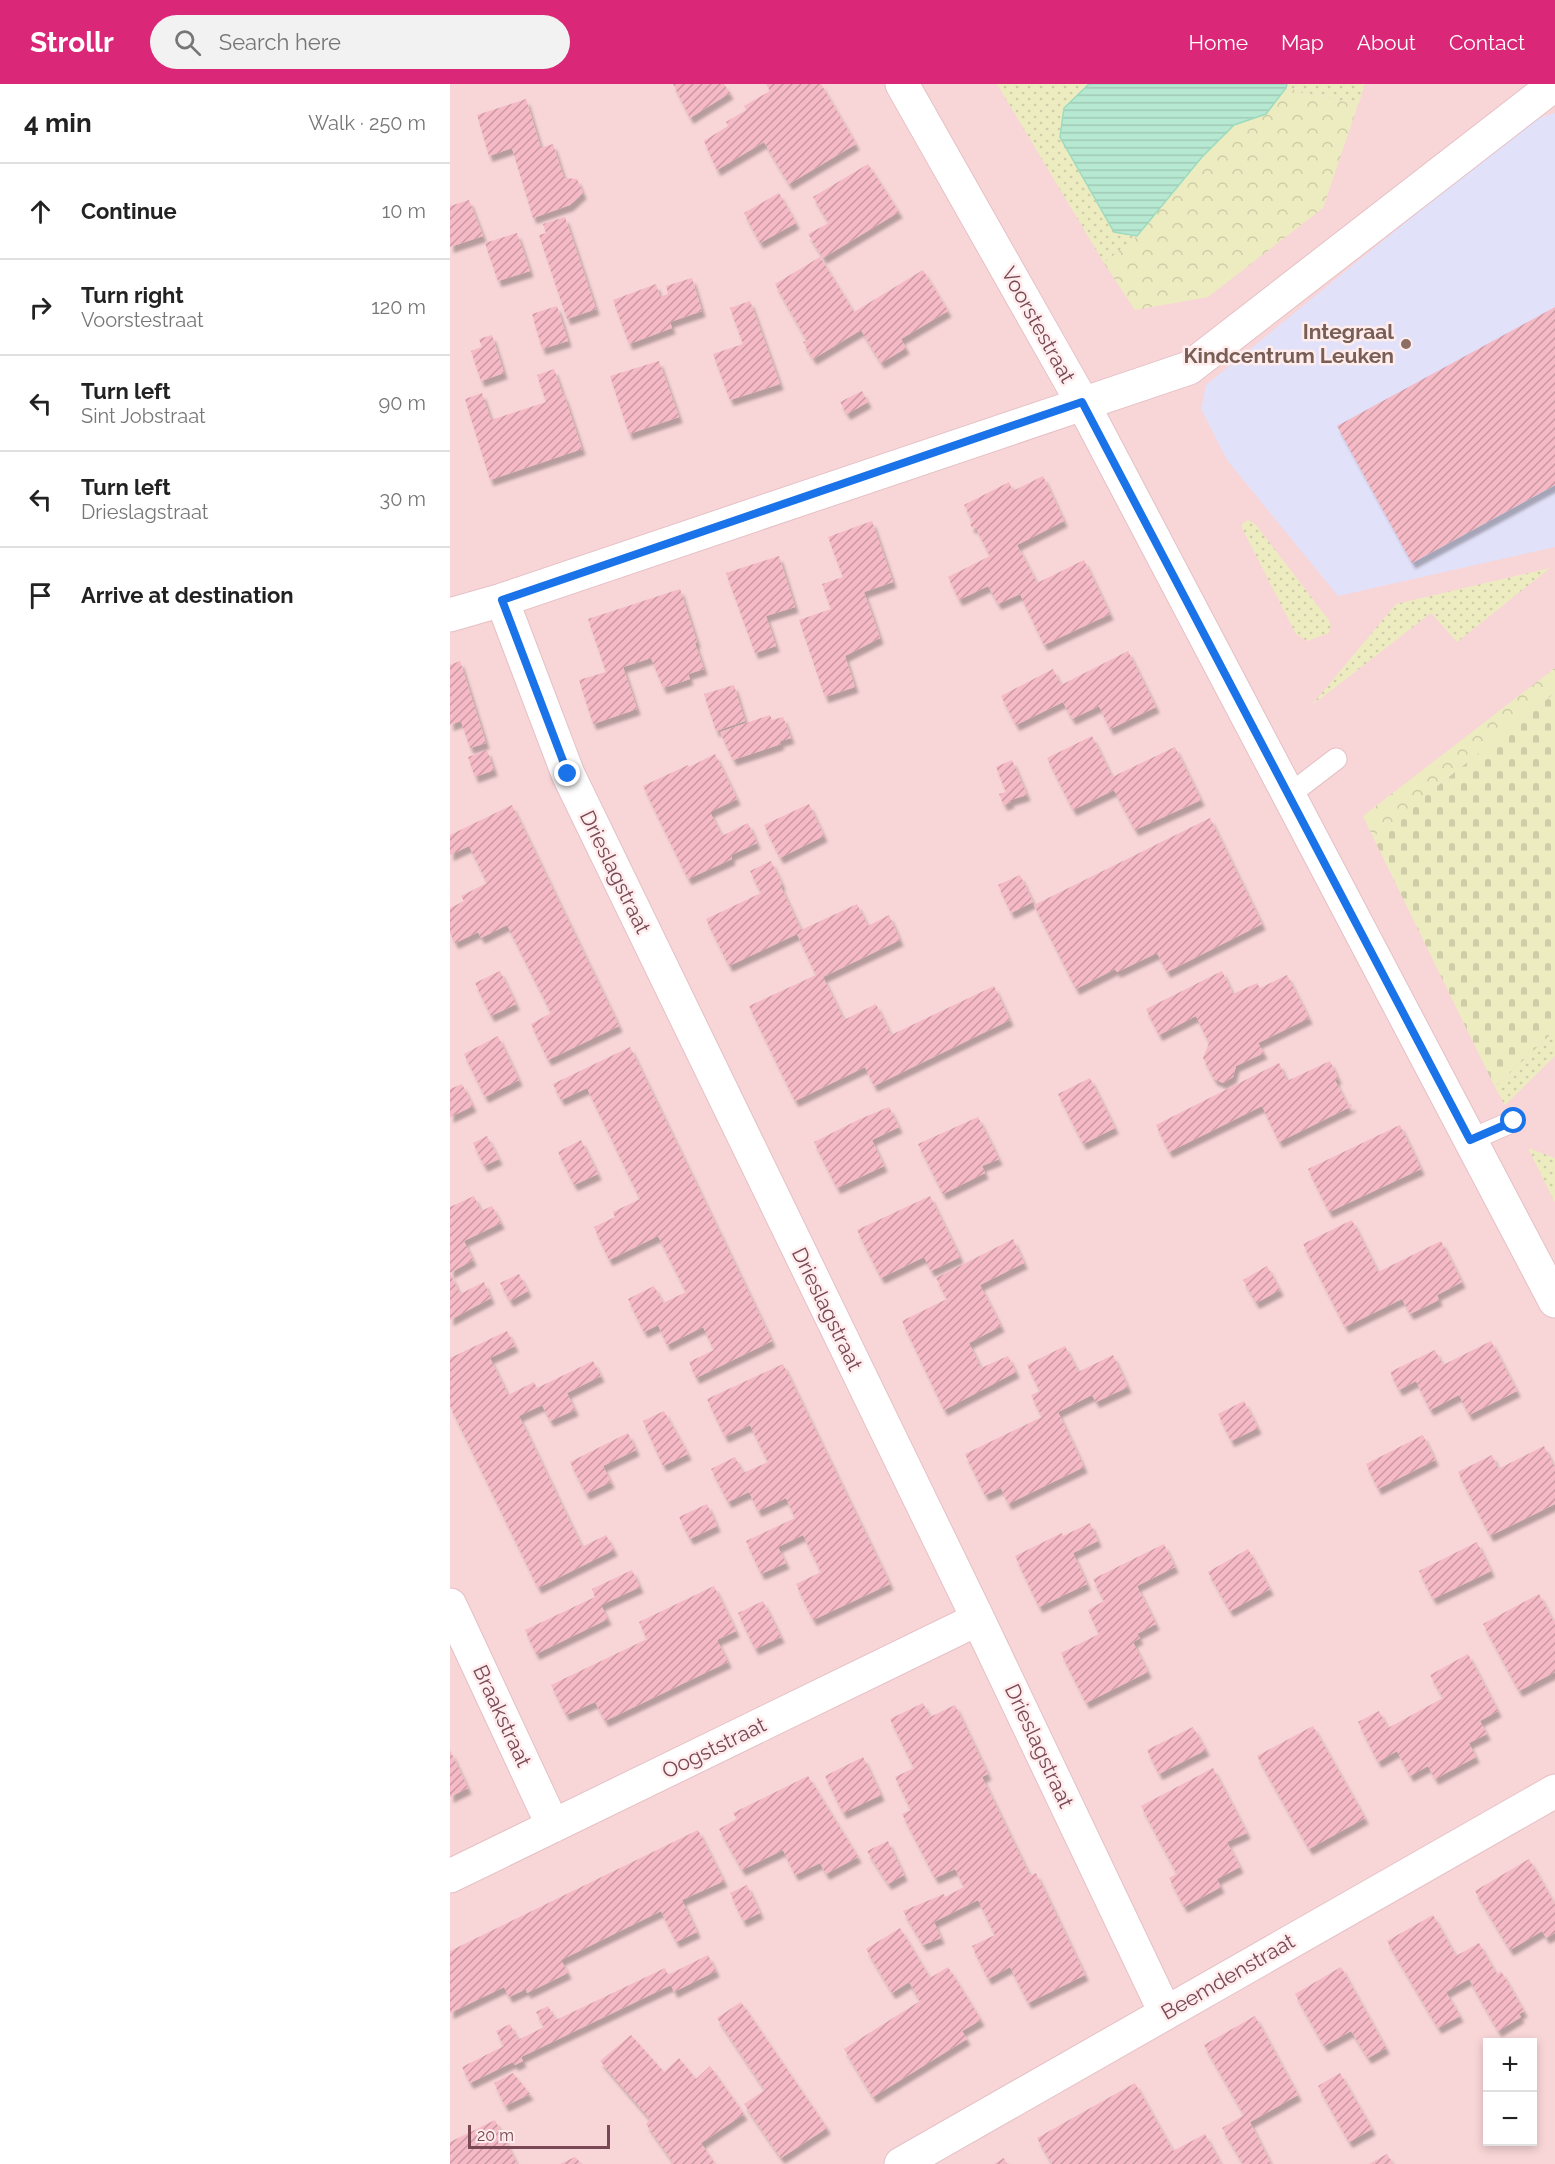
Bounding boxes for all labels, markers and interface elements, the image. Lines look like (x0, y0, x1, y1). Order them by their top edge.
search box (150, 15, 570, 69)
text: Strollr (30, 26, 114, 59)
icon: search (171, 26, 204, 59)
text: Search here (219, 29, 341, 55)
text: Home (1189, 30, 1248, 55)
text: Map (1281, 30, 1324, 55)
text: About (1357, 30, 1416, 55)
text: Contact (1449, 30, 1525, 55)
text: 4 min (24, 108, 92, 138)
text: Walk · 250 m (308, 111, 426, 135)
icon: ahead (24, 195, 57, 228)
text: Continue (81, 198, 177, 224)
text: 10 m (382, 199, 426, 223)
street label: Voorstestraat (996, 262, 1081, 387)
text: Turn right (81, 282, 184, 308)
icon: right (24, 291, 57, 324)
text: 120 m (371, 295, 426, 319)
text: Voorstestraat (81, 308, 204, 332)
place label: Integraal Kindcentrum Leuken (1183, 319, 1394, 368)
marker: Integraal Kindcentrum Leuken (1399, 337, 1413, 351)
text: Turn left (81, 378, 171, 404)
icon: left (24, 387, 57, 420)
text: 90 m (379, 391, 426, 415)
text: Sint Jobstraat (81, 404, 206, 428)
text: Turn left (81, 474, 171, 500)
icon: left (24, 483, 57, 516)
text: 30 m (380, 487, 426, 511)
text: Drieslagstraat (81, 500, 209, 524)
icon: arrive (24, 579, 57, 612)
text: Arrive at destination (81, 582, 294, 608)
route end (554, 760, 580, 786)
street label: Drieslagstraat (575, 806, 656, 937)
route start (1500, 1107, 1526, 1133)
street label: Drieslagstraat (787, 1243, 868, 1374)
street label: Braakstraat (468, 1661, 537, 1771)
street label: Drieslagstraat (1000, 1680, 1079, 1812)
street label: Oogststraat (658, 1712, 770, 1784)
street label: Beemdenstraat (1157, 1928, 1299, 2025)
map controls (1483, 2038, 1537, 2146)
button: + (1483, 2038, 1537, 2092)
button: − (1483, 2092, 1537, 2146)
scale bar (468, 2122, 610, 2150)
text: 20 m (477, 2126, 514, 2145)

